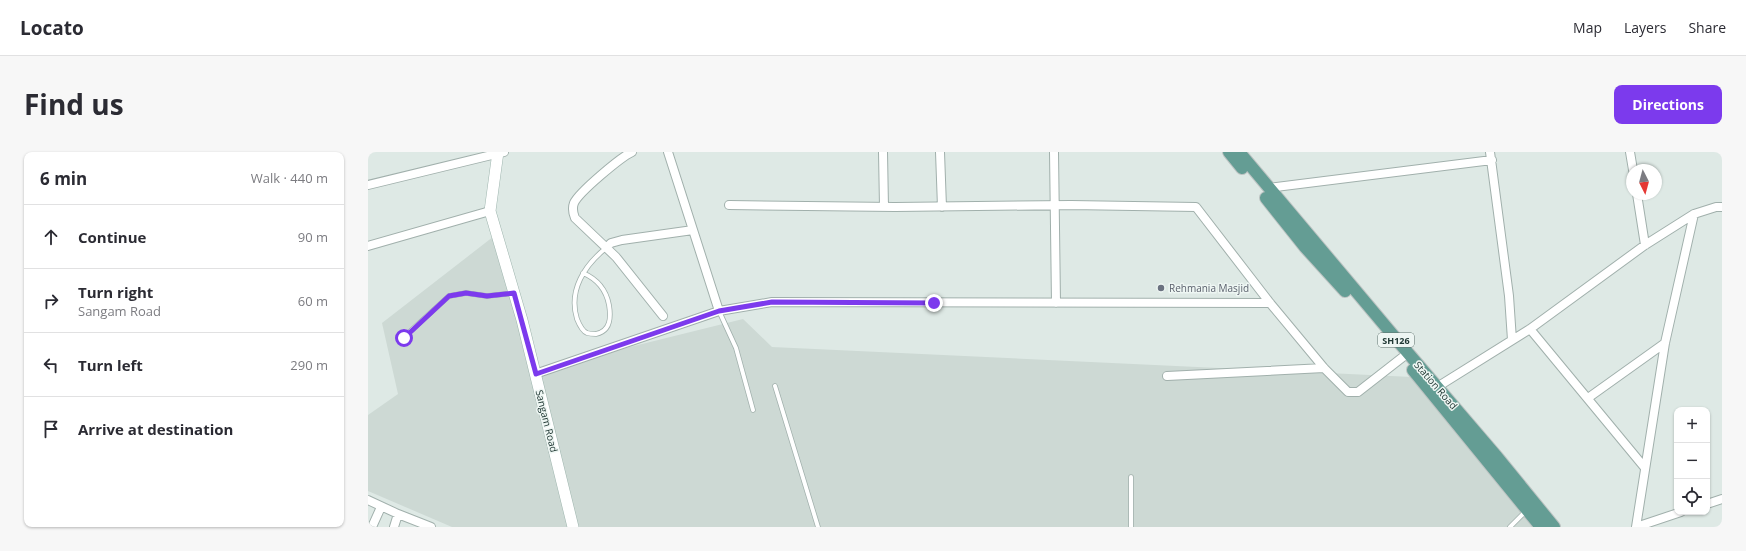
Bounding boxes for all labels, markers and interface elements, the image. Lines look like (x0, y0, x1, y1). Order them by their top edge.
text: Locato (20, 15, 84, 41)
text: Map (1573, 18, 1602, 37)
text: Layers (1624, 18, 1666, 37)
text: Share (1688, 18, 1726, 37)
text: Find us (24, 85, 124, 123)
button: Directions (1614, 85, 1722, 124)
north arrow (1626, 164, 1662, 200)
text: 6 min (40, 167, 87, 190)
text: Walk · 440 m (251, 169, 328, 187)
icon: ahead (40, 226, 62, 248)
text: Continue (78, 227, 146, 247)
text: 90 m (298, 228, 328, 246)
place label: Rehmania Masjid (1169, 281, 1249, 295)
text: Turn right (78, 282, 153, 302)
marker: Rehmania Masjid (1156, 283, 1166, 293)
icon: right (40, 290, 62, 312)
text: 60 m (298, 292, 328, 310)
route end (925, 294, 943, 312)
text: Sangam Road (78, 302, 161, 320)
route start (395, 329, 413, 347)
road number: SH126 (1378, 333, 1414, 347)
icon: left (40, 354, 62, 376)
text: Turn left (78, 355, 143, 375)
text: 290 m (290, 356, 328, 374)
street label: Station Road (1411, 358, 1461, 412)
street label: Sangam Road (532, 388, 562, 454)
map controls (1674, 407, 1710, 515)
button: + (1674, 407, 1710, 443)
icon: arrive (40, 418, 62, 440)
text: Arrive at destination (78, 419, 233, 439)
button: − (1674, 443, 1710, 479)
button: locate (1674, 479, 1710, 515)

